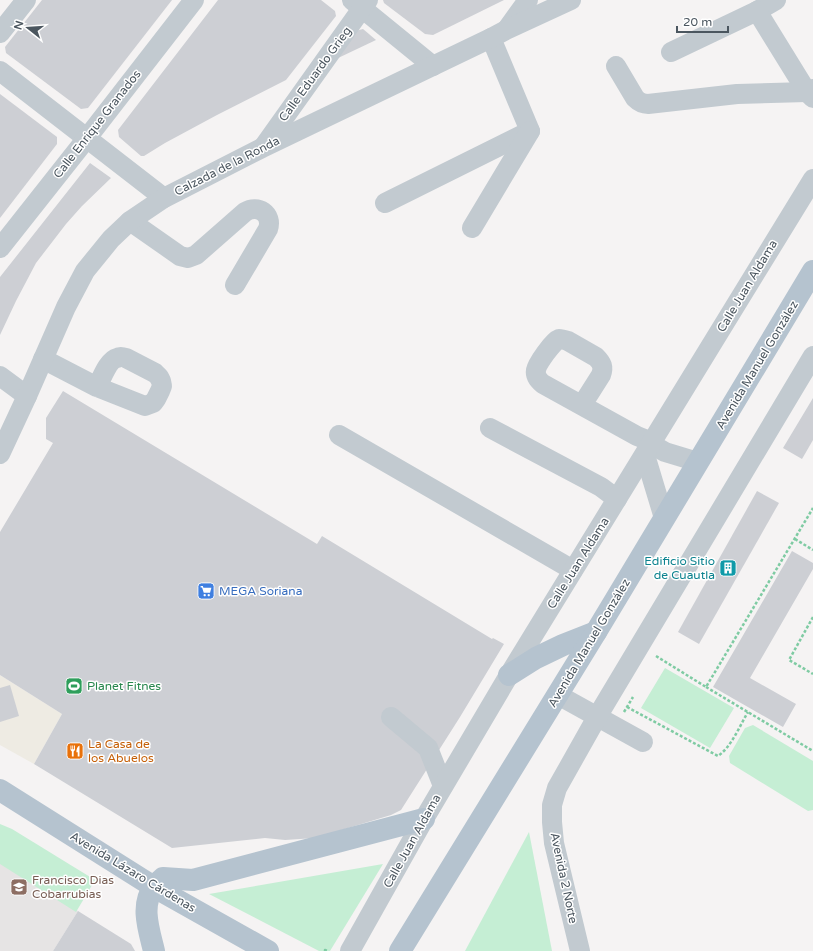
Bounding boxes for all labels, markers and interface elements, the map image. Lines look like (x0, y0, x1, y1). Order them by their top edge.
north arrow (8, 8, 48, 48)
scale bar (677, 8, 728, 34)
text: 20 m (683, 15, 712, 29)
text: N (11, 19, 26, 31)
street label: Calle Eduardo Grieg (276, 24, 354, 124)
street label: Calle Enrique Granados (50, 67, 144, 181)
street label: Calzada de la Ronda (172, 133, 282, 199)
street label: Calle Juan Aldama (714, 237, 780, 335)
street label: Avenida Manuel González (713, 298, 801, 432)
street label: Calle Juan Aldama (544, 515, 612, 611)
place label: Edificio Sitio de Cuautla (644, 554, 715, 582)
building icon: Edificio Sitio de Cuautla (718, 558, 738, 578)
street label: Avenida Manuel González (545, 576, 633, 710)
supermarket icon: MEGA Soriana (196, 581, 216, 601)
place label: MEGA Soriana (219, 584, 302, 598)
sports icon: Planet Fitnes (64, 676, 84, 696)
place label: Planet Fitnes (87, 679, 161, 693)
place label: La Casa de los Abuelos (88, 737, 154, 765)
restaurant icon: La Casa de los Abuelos (65, 741, 85, 761)
street label: Calle Juan Aldama (380, 792, 444, 890)
street label: Avenida Lázaro Cárdenas (68, 829, 199, 915)
street label: Avenida 2 Norte (548, 831, 581, 925)
place label: Francisco Dias Cobarrubias (32, 873, 114, 901)
school or university icon: Francisco Dias Cobarrubias (9, 877, 29, 897)

